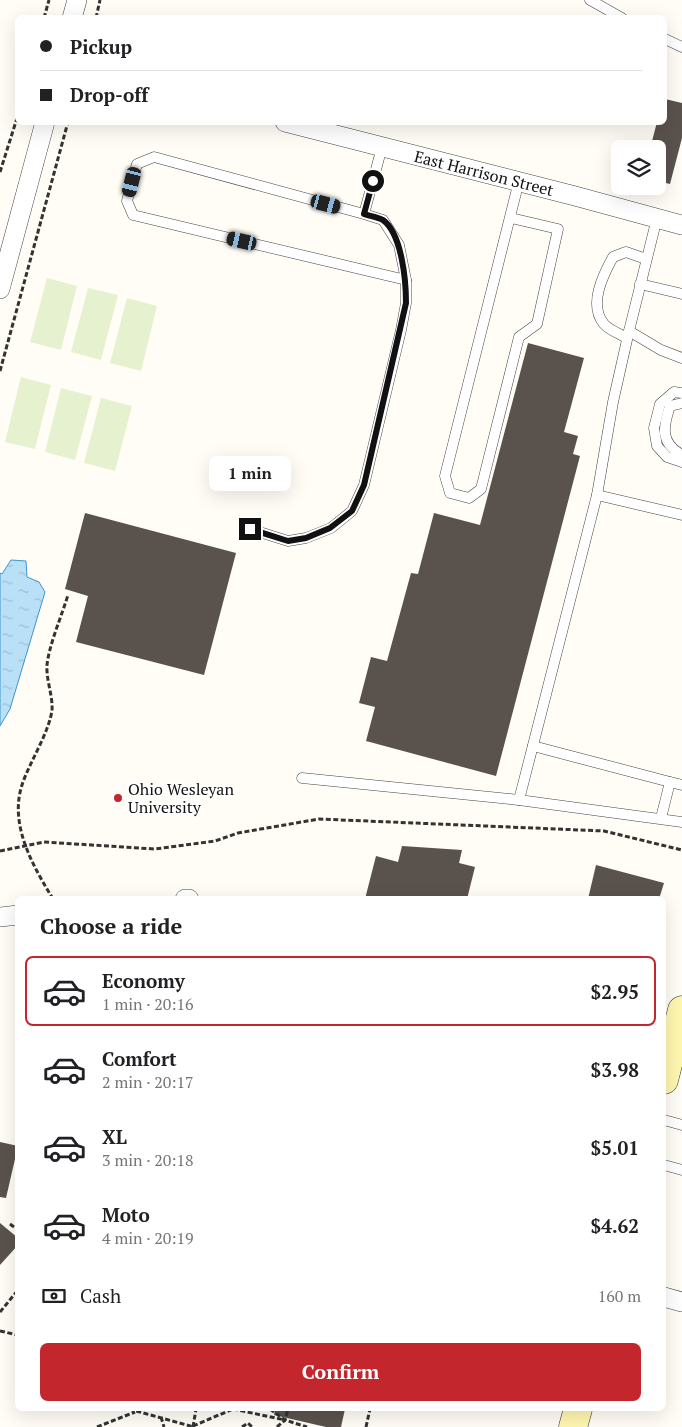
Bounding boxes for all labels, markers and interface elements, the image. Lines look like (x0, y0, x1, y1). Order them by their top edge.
text: Pickup (70, 34, 132, 59)
text: Drop-off (70, 82, 148, 107)
map controls (611, 140, 666, 195)
button: layers (611, 140, 666, 195)
street label: East Harrison Street (412, 145, 556, 201)
car (121, 166, 142, 198)
route start (362, 170, 384, 192)
car (309, 193, 342, 215)
car (225, 230, 258, 252)
callout: 1 min (209, 456, 291, 492)
text: 1 min (228, 462, 272, 484)
route end (239, 518, 261, 540)
place label: Ohio Wesleyan University (128, 778, 234, 818)
marker: Ohio Wesleyan University (112, 792, 124, 804)
text: Choose a ride (40, 911, 182, 940)
text: Economy (102, 968, 185, 993)
icon: car (42, 969, 87, 1014)
text: $2.95 (590, 979, 639, 1004)
text: 1 min · 20:16 (102, 993, 194, 1015)
text: Comfort (102, 1046, 177, 1071)
icon: car (42, 1047, 87, 1092)
text: $3.98 (590, 1057, 639, 1082)
text: 2 min · 20:17 (102, 1071, 194, 1093)
text: XL (102, 1124, 127, 1149)
icon: car (42, 1125, 87, 1170)
text: $5.01 (590, 1135, 639, 1160)
text: 3 min · 20:18 (102, 1149, 194, 1171)
text: Moto (102, 1202, 150, 1227)
icon: car (42, 1203, 87, 1248)
text: $4.62 (590, 1213, 639, 1238)
text: 4 min · 20:19 (102, 1227, 194, 1249)
icon: cash (40, 1282, 68, 1310)
text: Cash (80, 1283, 121, 1308)
text: 160 m (598, 1285, 641, 1307)
button: Confirm (40, 1343, 641, 1401)

